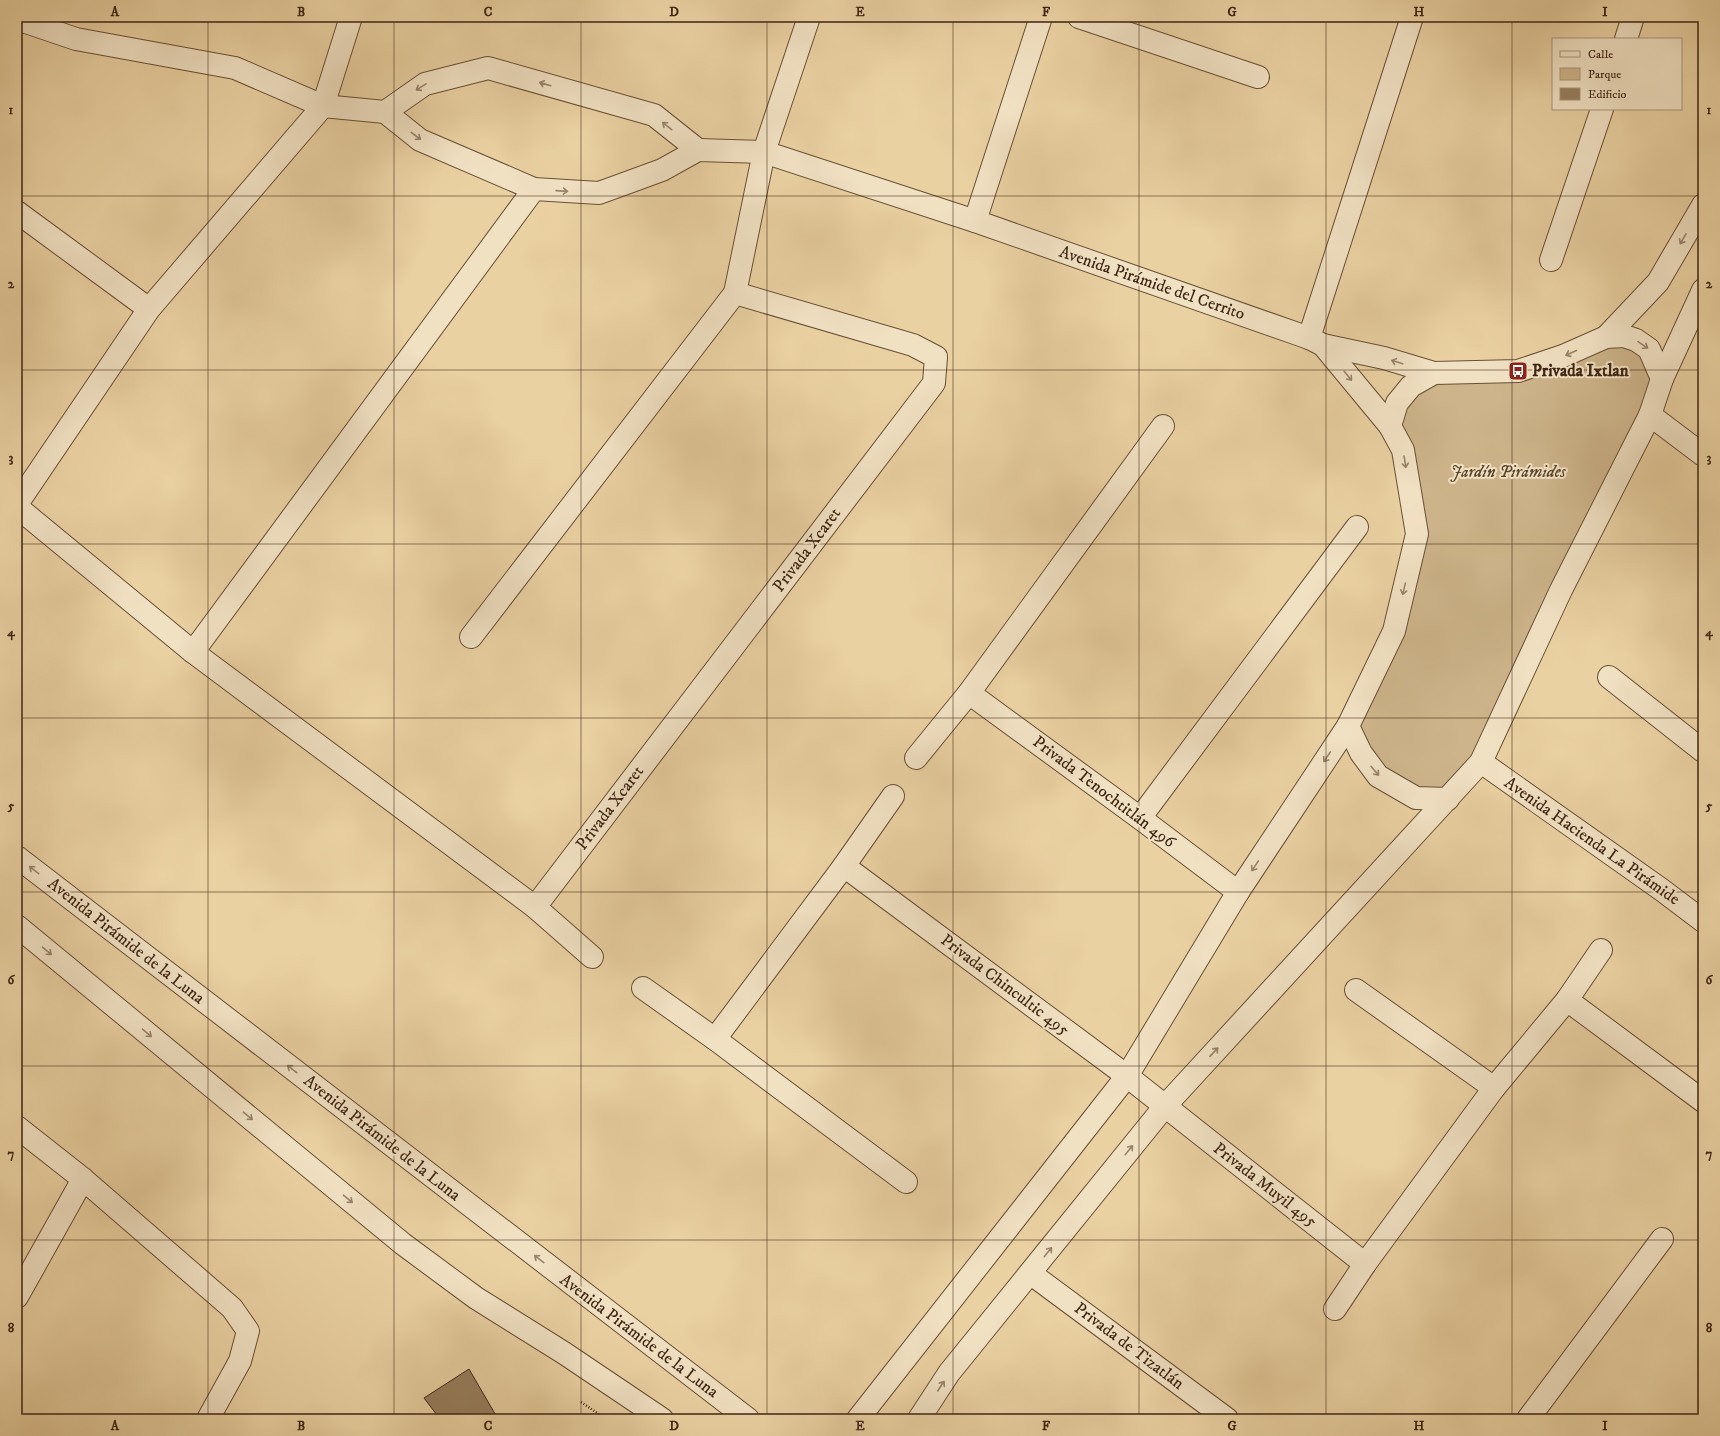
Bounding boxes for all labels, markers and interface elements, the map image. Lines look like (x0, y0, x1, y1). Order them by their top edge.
text: A (110, 4, 120, 20)
text: B (297, 4, 305, 20)
text: C (484, 4, 493, 20)
text: D (669, 4, 679, 20)
text: E (855, 4, 865, 20)
text: F (1042, 4, 1051, 20)
text: G (1227, 4, 1237, 20)
text: H (1414, 4, 1425, 20)
text: I (1602, 4, 1608, 20)
legend (1552, 38, 1682, 110)
text: Calle (1588, 47, 1613, 62)
text: Parque (1588, 67, 1621, 82)
one-way arrow (539, 80, 552, 87)
one-way arrow (415, 84, 427, 92)
text: Edificio (1588, 87, 1627, 102)
text: 1 (9, 102, 14, 118)
text: 1 (1707, 102, 1712, 118)
one-way arrow (662, 122, 673, 130)
one-way arrow (410, 132, 421, 140)
one-way arrow (555, 187, 568, 194)
one-way arrow (1679, 233, 1687, 245)
street label: Avenida Pirámide del Cerrito (1056, 241, 1248, 325)
text: 2 (8, 276, 15, 292)
text: 2 (1706, 276, 1713, 292)
one-way arrow (1637, 341, 1648, 349)
one-way arrow (1565, 350, 1577, 357)
one-way arrow (1390, 358, 1403, 365)
bus stop icon: Privada Ixtlan (1507, 360, 1529, 382)
place label: Privada Ixtlan (1532, 360, 1629, 382)
one-way arrow (1343, 370, 1352, 381)
text: 3 (9, 450, 14, 466)
text: 3 (1707, 450, 1712, 466)
one-way arrow (1401, 455, 1409, 468)
park label: Jardín Pirámides (1450, 461, 1567, 483)
street label: Privada Xcaret (768, 503, 846, 597)
one-way arrow (1399, 582, 1407, 595)
text: 4 (6, 624, 15, 641)
text: 4 (1704, 624, 1713, 641)
street label: Privada Tenochtitlán 496 (1028, 731, 1181, 854)
one-way arrow (1323, 751, 1331, 762)
street label: Privada Xcaret (571, 761, 649, 855)
one-way arrow (1371, 766, 1380, 777)
street label: Avenida Hacienda La Pirámide (1500, 772, 1684, 910)
text: 5 (7, 798, 15, 814)
text: 5 (1705, 798, 1713, 814)
one-way arrow (1251, 860, 1259, 871)
one-way arrow (28, 866, 39, 874)
street label: Avenida Pirámide de la Luna (43, 873, 210, 1010)
street label: Privada Chincultic 495 (936, 929, 1074, 1041)
one-way arrow (42, 946, 52, 955)
text: 6 (8, 972, 16, 988)
text: 6 (1706, 972, 1714, 988)
one-way arrow (142, 1029, 153, 1038)
one-way arrow (1209, 1047, 1219, 1057)
one-way arrow (287, 1064, 298, 1073)
street label: Avenida Pirámide de la Luna (299, 1070, 466, 1207)
one-way arrow (242, 1112, 253, 1120)
street label: Privada Muyil 495 (1209, 1138, 1322, 1233)
one-way arrow (1125, 1145, 1133, 1156)
text: 7 (8, 1146, 15, 1162)
text: 7 (1706, 1146, 1713, 1162)
one-way arrow (343, 1194, 353, 1203)
one-way arrow (1043, 1246, 1052, 1257)
one-way arrow (534, 1255, 545, 1263)
street label: Avenida Pirámide de la Luna (555, 1269, 723, 1403)
street label: Privada de Tizatlán (1070, 1297, 1189, 1395)
text: 8 (8, 1320, 15, 1336)
text: 8 (1706, 1320, 1713, 1336)
one-way arrow (937, 1380, 945, 1392)
text: A (110, 1418, 120, 1434)
text: B (297, 1418, 305, 1434)
text: C (484, 1418, 493, 1434)
text: D (669, 1418, 679, 1434)
text: E (855, 1418, 865, 1434)
text: F (1042, 1418, 1051, 1434)
text: G (1227, 1418, 1237, 1434)
text: H (1414, 1418, 1425, 1434)
text: I (1602, 1418, 1608, 1434)

